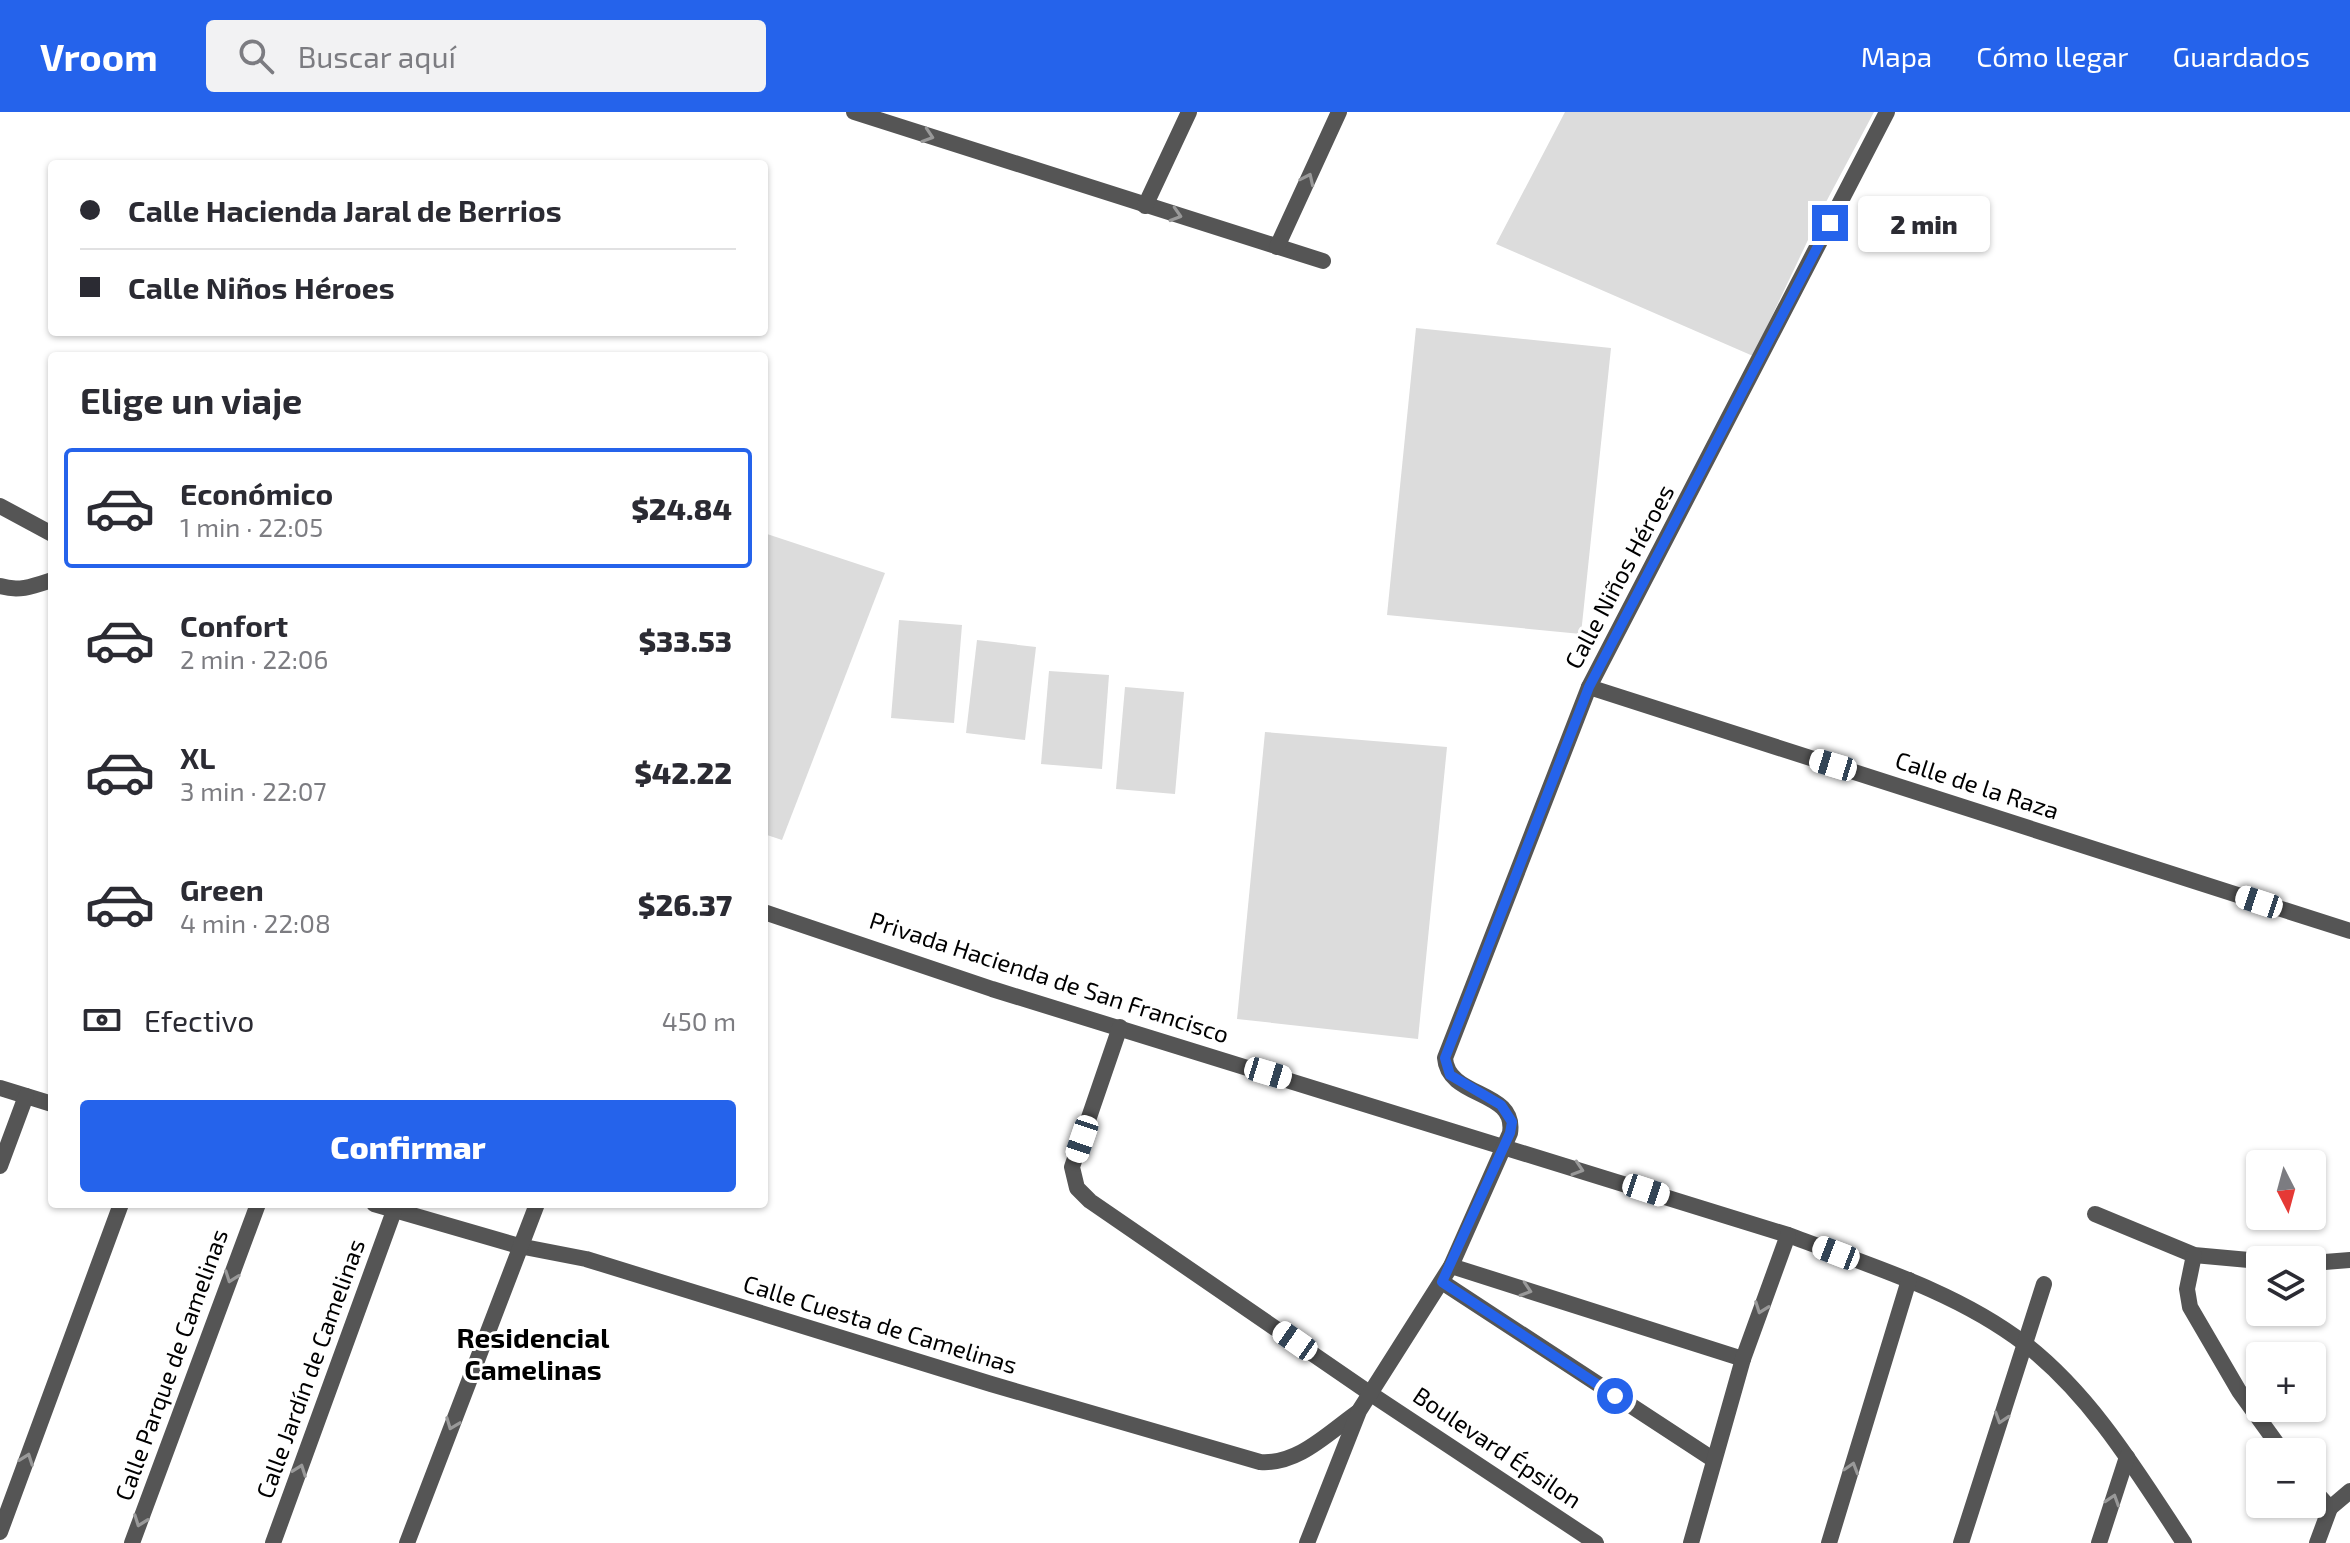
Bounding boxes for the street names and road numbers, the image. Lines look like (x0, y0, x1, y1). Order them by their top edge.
street label: Calle Niños Héroes (1558, 479, 1679, 673)
street label: Calle de la Raza (1892, 744, 2063, 825)
street label: Privada Hacienda de San Francisco (866, 905, 1233, 1048)
street label: Calle Parque de Camelinas (108, 1225, 233, 1504)
street label: Calle Jardín de Camelinas (249, 1235, 370, 1502)
street label: Calle Cuesta de Camelinas (740, 1268, 1021, 1379)
street label: Boulevard Épsilon (1408, 1380, 1587, 1514)

